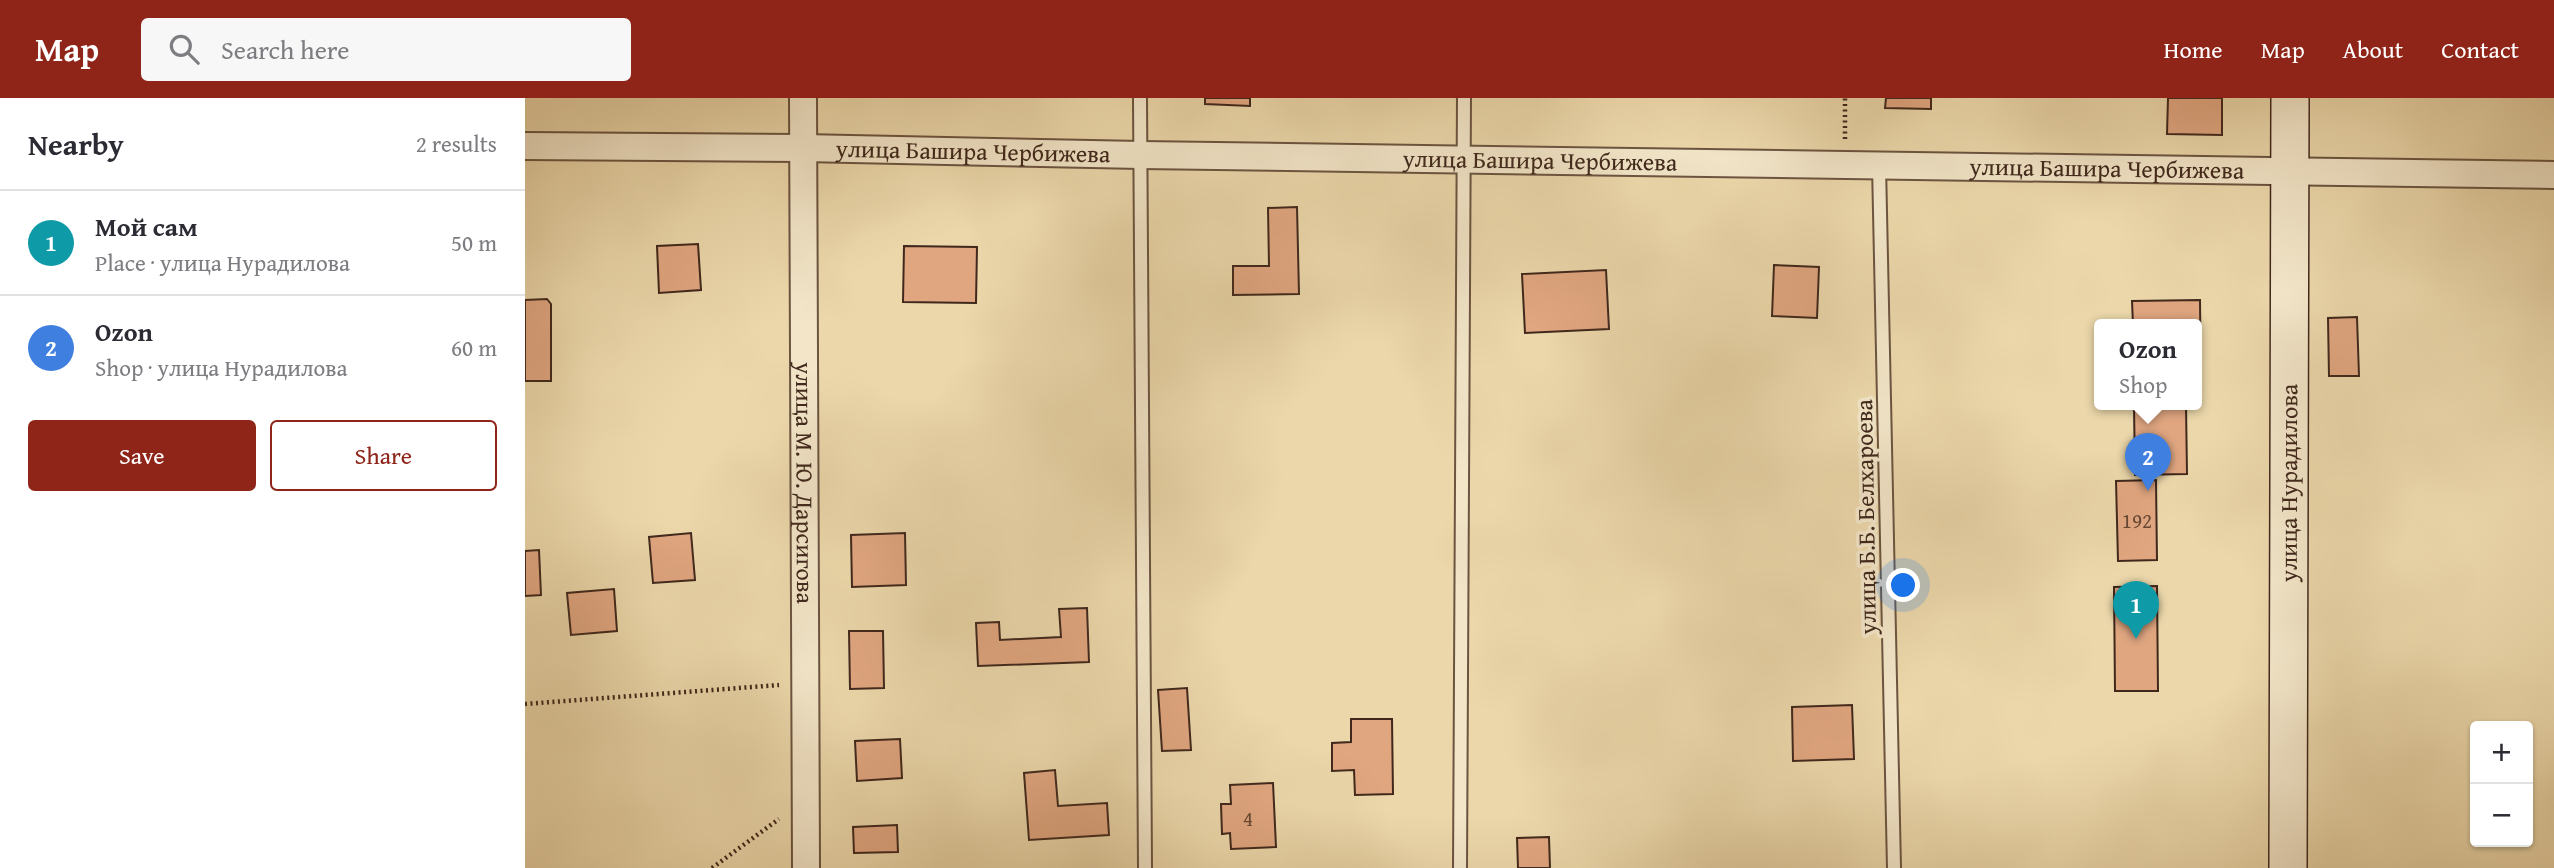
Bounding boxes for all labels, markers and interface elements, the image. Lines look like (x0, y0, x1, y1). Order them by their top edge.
search box (141, 18, 631, 81)
text: Map (35, 25, 99, 73)
icon: search (165, 30, 203, 68)
text: Search here (221, 30, 349, 69)
text: Home (2164, 32, 2223, 67)
text: Map (2261, 32, 2305, 67)
text: About (2343, 32, 2403, 67)
text: Contact (2441, 32, 2519, 67)
text: Nearby (28, 122, 124, 166)
text: 2 results (416, 127, 497, 160)
street label: улица Башира Чербижева (834, 131, 1111, 171)
street label: улица Башира Чербижева (1401, 141, 1678, 180)
street label: улица Башира Чербижева (1968, 149, 2245, 188)
text: Мой сам (95, 207, 198, 246)
text: 1 (45, 226, 57, 259)
text: 50 m (451, 226, 497, 259)
text: Place · улица Нурадилова (95, 246, 350, 279)
text: Ozon (95, 312, 153, 351)
popup (2094, 319, 2202, 410)
text: Ozon (2119, 329, 2177, 368)
text: 2 (45, 331, 57, 364)
text: 60 m (451, 331, 497, 364)
text: Shop · улица Нурадилова (95, 351, 347, 384)
street label: улица М. Ю. Дарсигова (787, 361, 823, 605)
text: Shop (2119, 368, 2167, 401)
street label: улица Нурадилова (2271, 383, 2306, 583)
street label: улица Б.Б. Белхароева (1846, 398, 1885, 636)
button: Save (28, 420, 256, 491)
button: Share (270, 420, 497, 491)
pin: 2 (2125, 433, 2171, 491)
house number: 192 (2122, 505, 2152, 536)
your location (1886, 568, 1920, 602)
pin: 1 (2113, 581, 2159, 639)
map controls (2470, 721, 2533, 847)
button: + (2470, 721, 2533, 784)
button: − (2470, 784, 2533, 847)
house number: 4 (1243, 803, 1253, 834)

